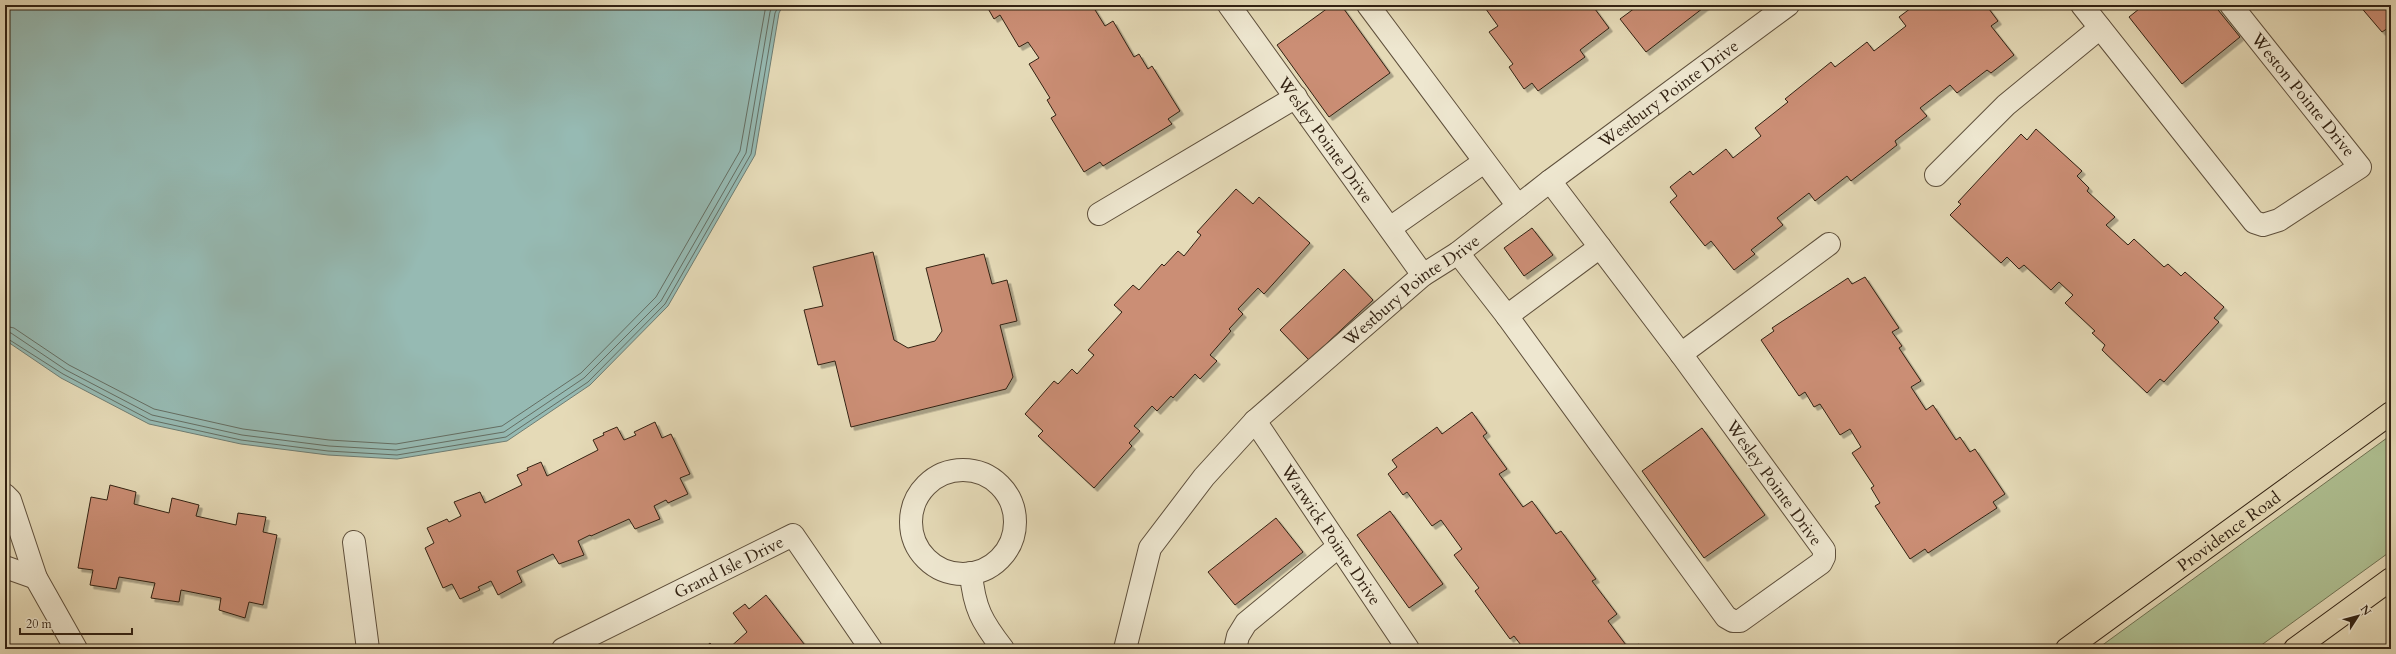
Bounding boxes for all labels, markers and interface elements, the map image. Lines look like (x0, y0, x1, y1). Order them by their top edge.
street label: Weston Pointe Drive (2245, 27, 2360, 162)
street label: Westbury Pointe Drive (1593, 34, 1743, 153)
street label: Wesley Pointe Drive (1272, 71, 1379, 208)
street label: Westbury Pointe Drive (1337, 229, 1484, 352)
street label: Wesley Pointe Drive (1720, 415, 1827, 551)
street label: Warwick Pointe Drive (1275, 459, 1387, 610)
street label: Providence Road (2172, 486, 2285, 577)
street label: Grand Isle Drive (670, 530, 787, 604)
north arrow (2338, 596, 2378, 636)
text: N (2357, 602, 2375, 619)
scale bar (20, 610, 132, 636)
text: 20 m (26, 616, 53, 632)

